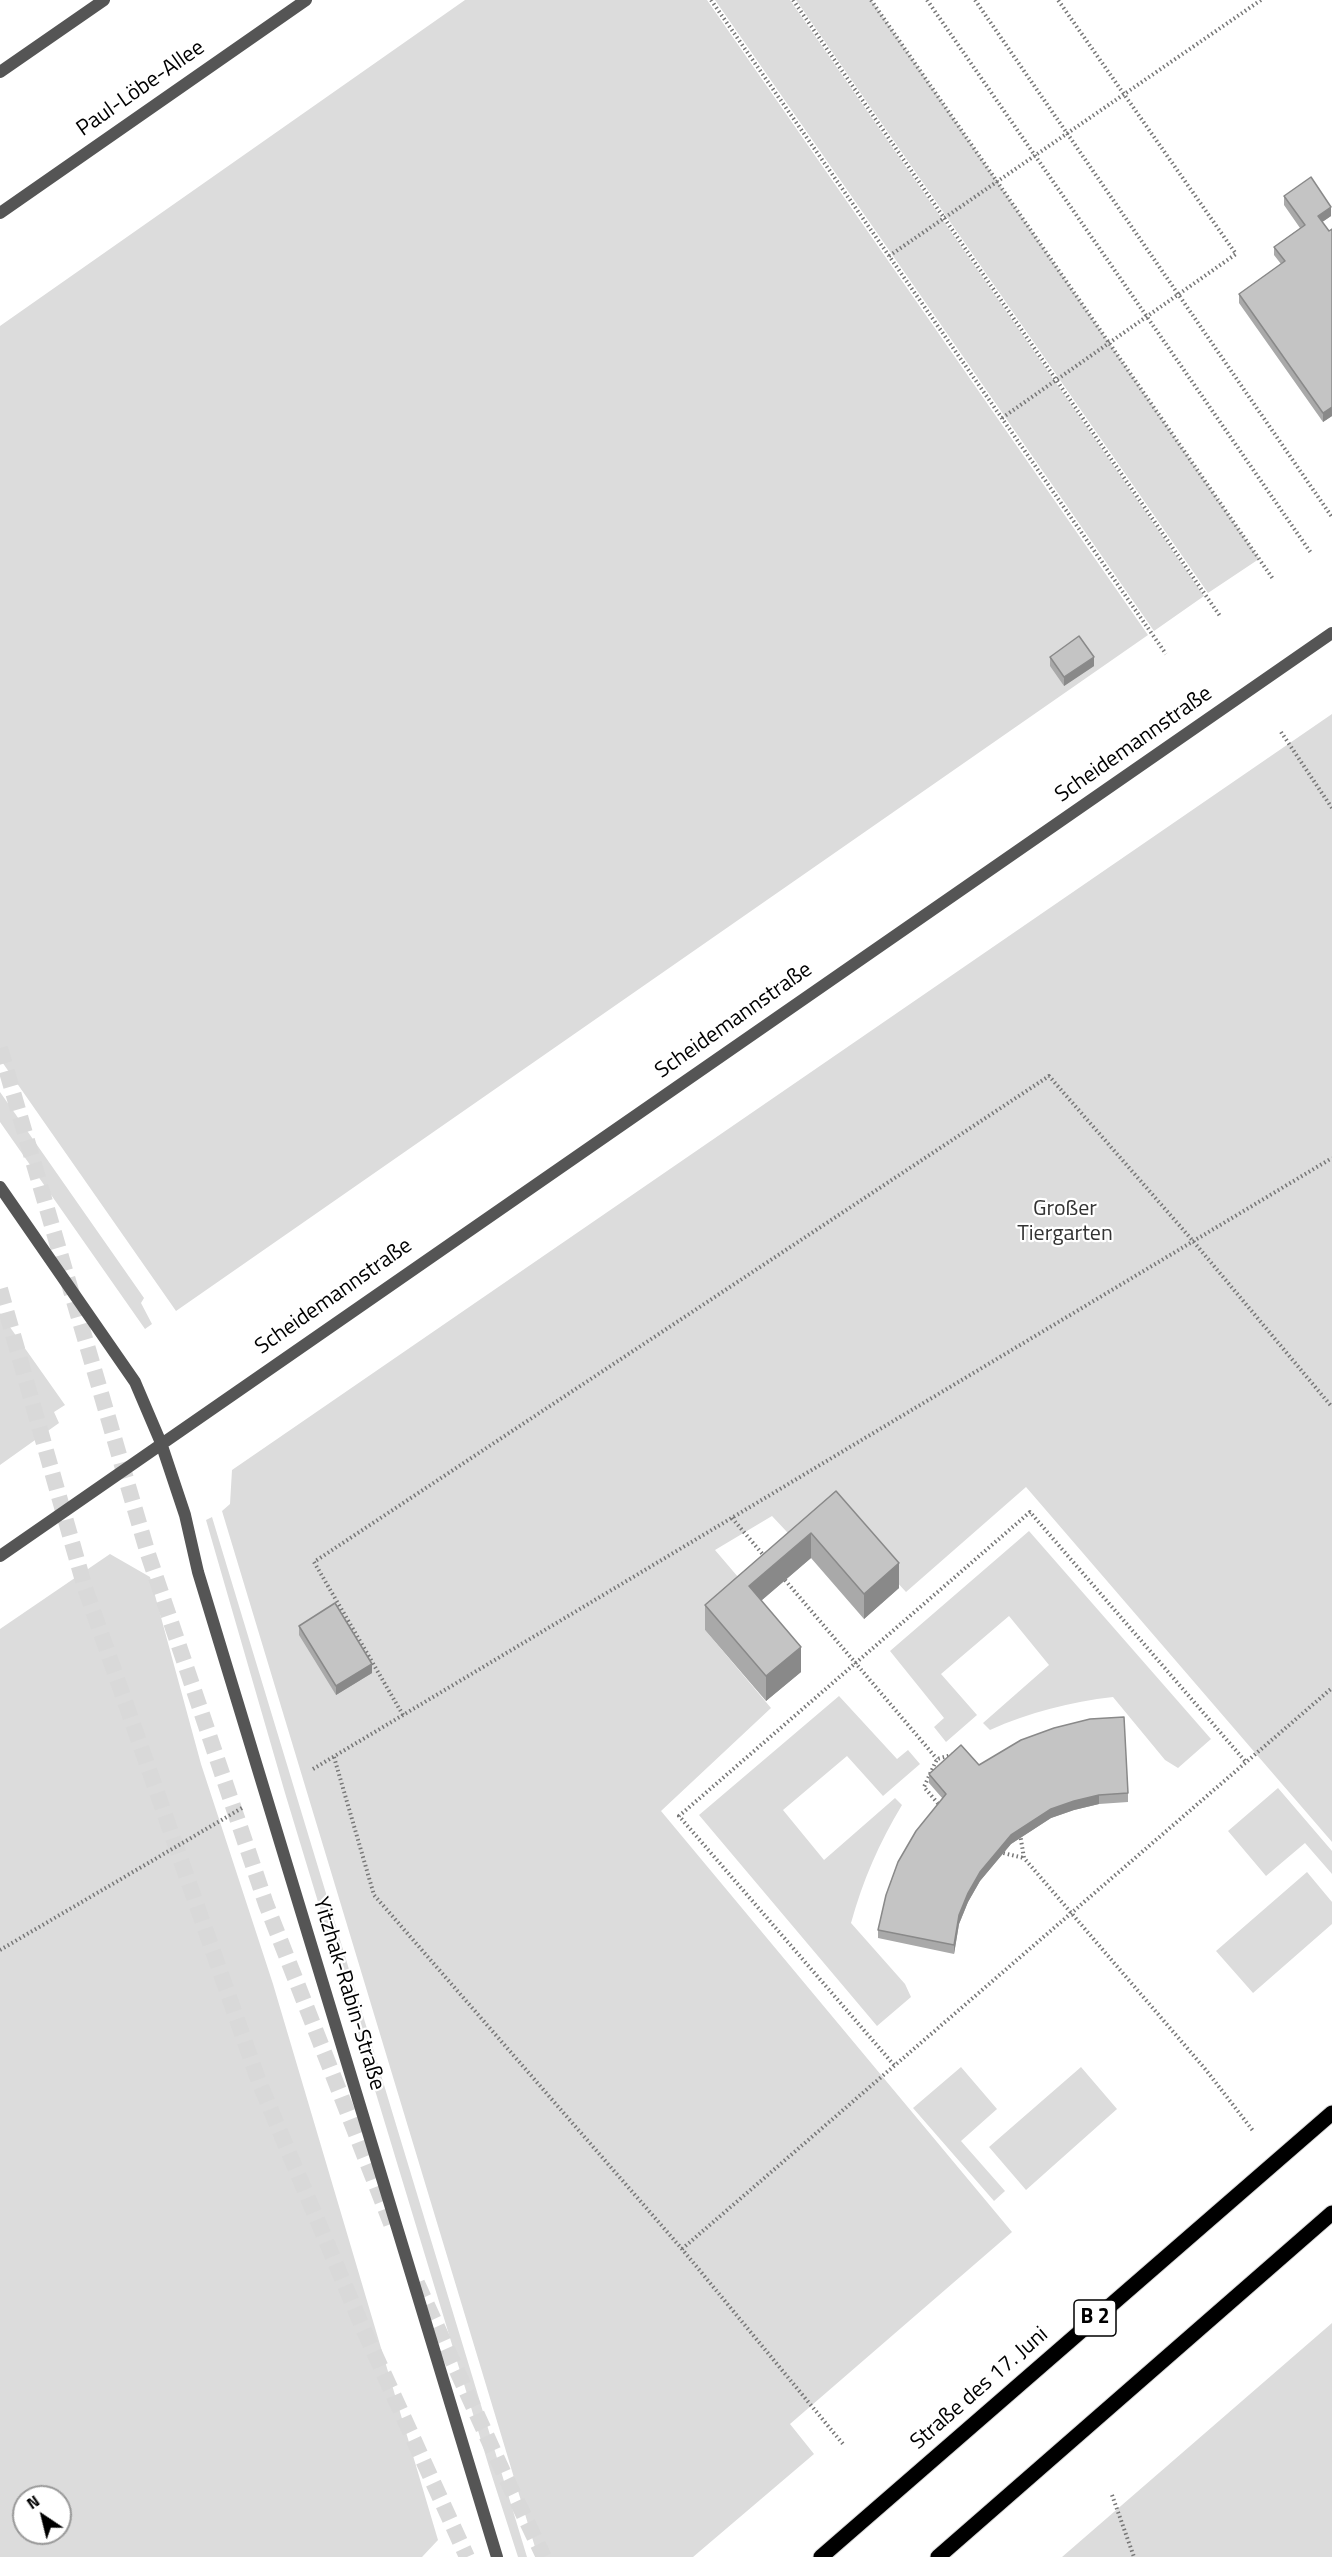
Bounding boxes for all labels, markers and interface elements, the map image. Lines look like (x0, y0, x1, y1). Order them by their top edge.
street label: Paul-Löbe-Allee (72, 35, 210, 143)
street label: Scheidemannstraße (1051, 681, 1217, 809)
street label: Scheidemannstraße (651, 957, 817, 1085)
park label: Großer Tiergarten (1017, 1197, 1113, 1248)
street label: Scheidemannstraße (251, 1233, 417, 1361)
street label: Yitzhak-Rabin-Straße (306, 1894, 390, 2094)
road number: B 2 (1074, 2300, 1116, 2336)
street label: Straße des 17. Juni (906, 2322, 1054, 2456)
north arrow (12, 2485, 72, 2545)
text: N (21, 2489, 44, 2515)

